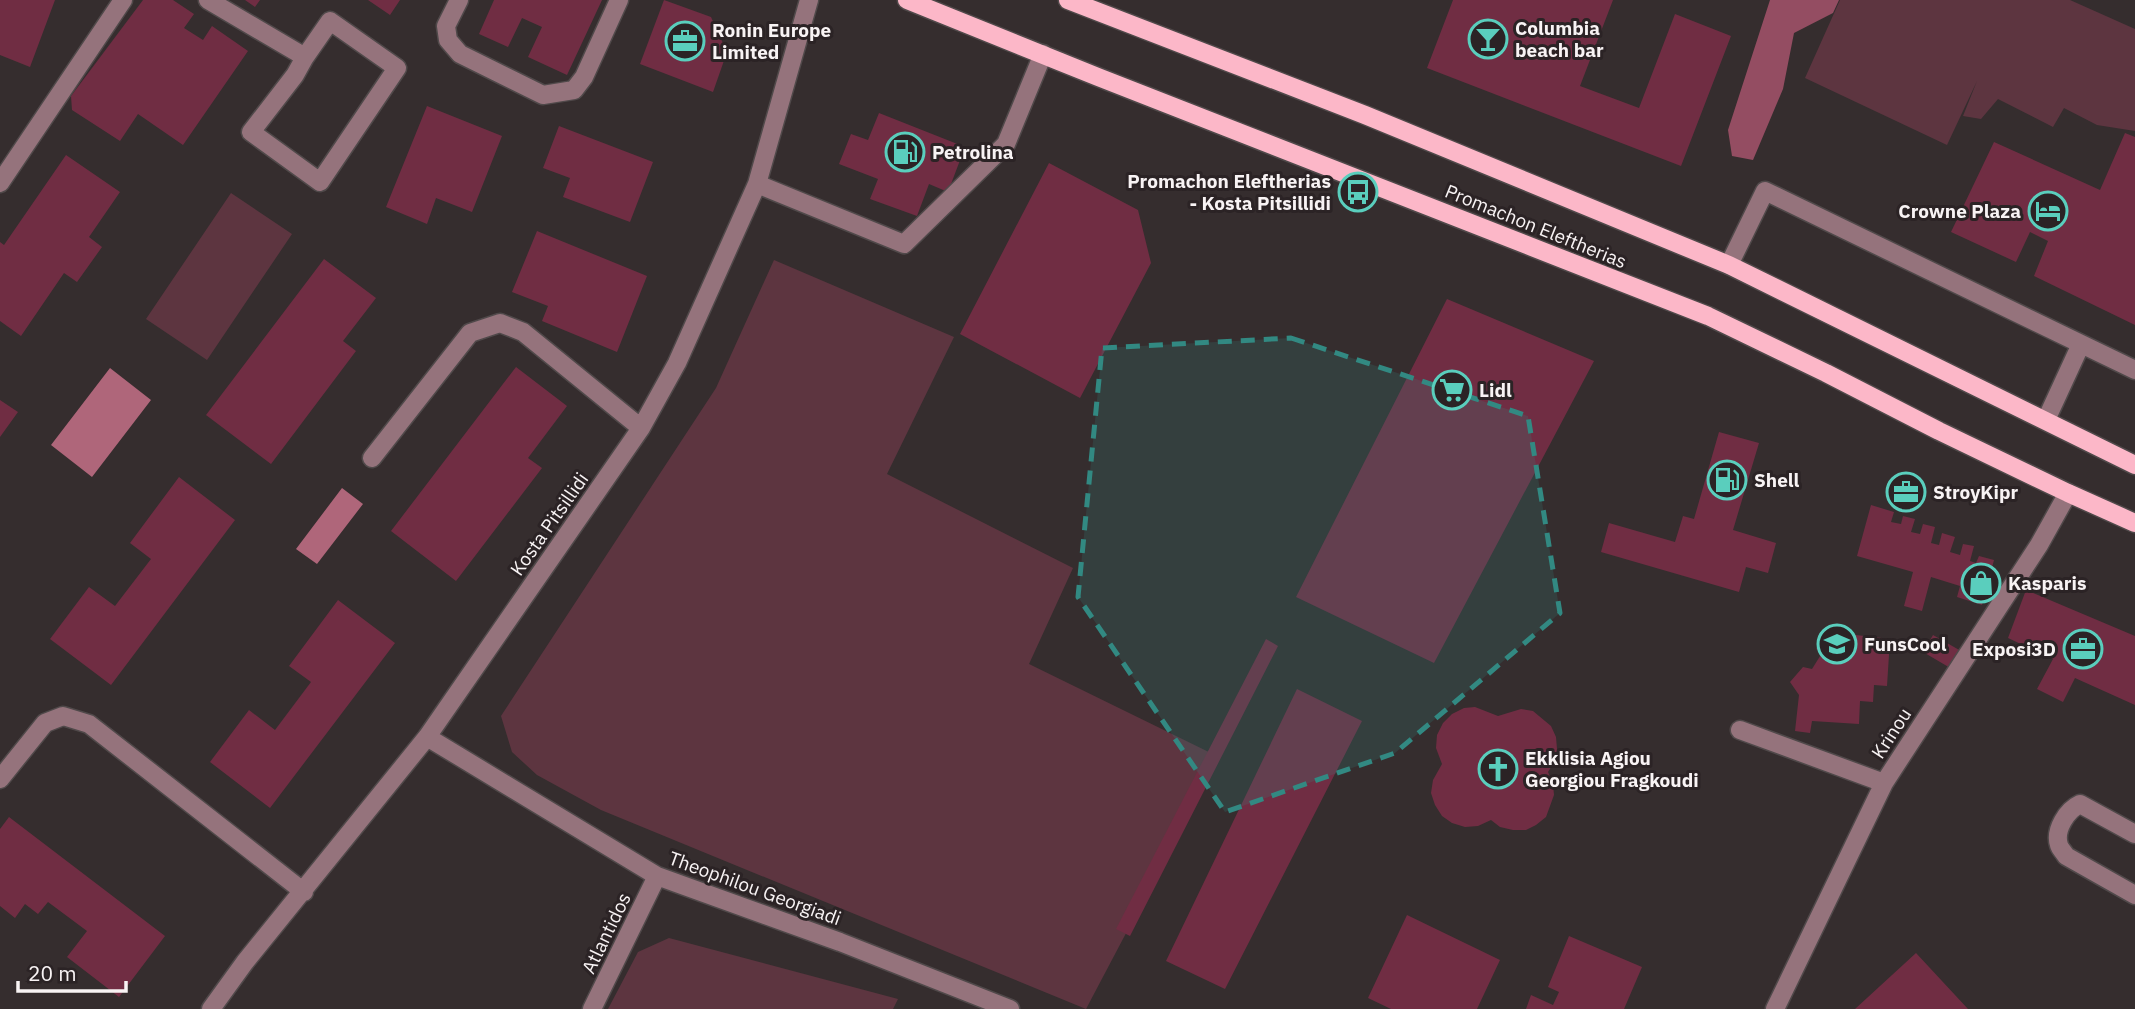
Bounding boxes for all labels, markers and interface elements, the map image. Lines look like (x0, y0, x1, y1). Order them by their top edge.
place label: Columbia beach bar (1515, 16, 1604, 62)
place label: Ronin Europe Limited (712, 18, 831, 64)
bar icon: Columbia beach bar (1467, 18, 1509, 60)
office icon: Ronin Europe Limited (664, 20, 706, 62)
fuel station icon: Petrolina (884, 131, 926, 173)
place label: Petrolina (932, 140, 1014, 164)
place label: Promachon Eleftherias - Kosta Pitsillidi (1127, 169, 1331, 215)
bus stop icon: Promachon Eleftherias - Kosta Pitsillidi (1337, 171, 1379, 213)
street label: Promachon Eleftherias (1442, 179, 1630, 273)
hotel icon: Crowne Plaza (2027, 190, 2069, 232)
place label: Crowne Plaza (1898, 199, 2021, 223)
supermarket icon: Lidl (1431, 369, 1473, 411)
place label: Lidl (1479, 378, 1512, 402)
fuel station icon: Shell (1706, 459, 1748, 501)
street label: Kosta Pitsillidi (505, 468, 593, 580)
place label: Shell (1754, 468, 1799, 492)
office icon: StroyKipr (1885, 471, 1927, 513)
place label: StroyKipr (1933, 480, 2019, 504)
shop icon: Kasparis (1960, 562, 2002, 604)
place label: Kasparis (2008, 571, 2086, 595)
school or university icon: FunsCool (1816, 623, 1858, 665)
office icon: Exposi3D (2062, 628, 2104, 670)
place label: FunsCool (1864, 632, 1947, 656)
place label: Exposi3D (1972, 637, 2056, 661)
street label: Krinou (1866, 703, 1916, 763)
place label: Ekklisia Agiou Georgiou Fragkoudi (1525, 746, 1699, 792)
church icon: Ekklisia Agiou Georgiou Fragkoudi (1477, 748, 1519, 790)
street label: Theophilou Georgiadi (665, 846, 845, 930)
street label: Atlantidos (576, 889, 636, 977)
scale bar (18, 950, 126, 994)
text: 20 m (28, 959, 77, 987)

